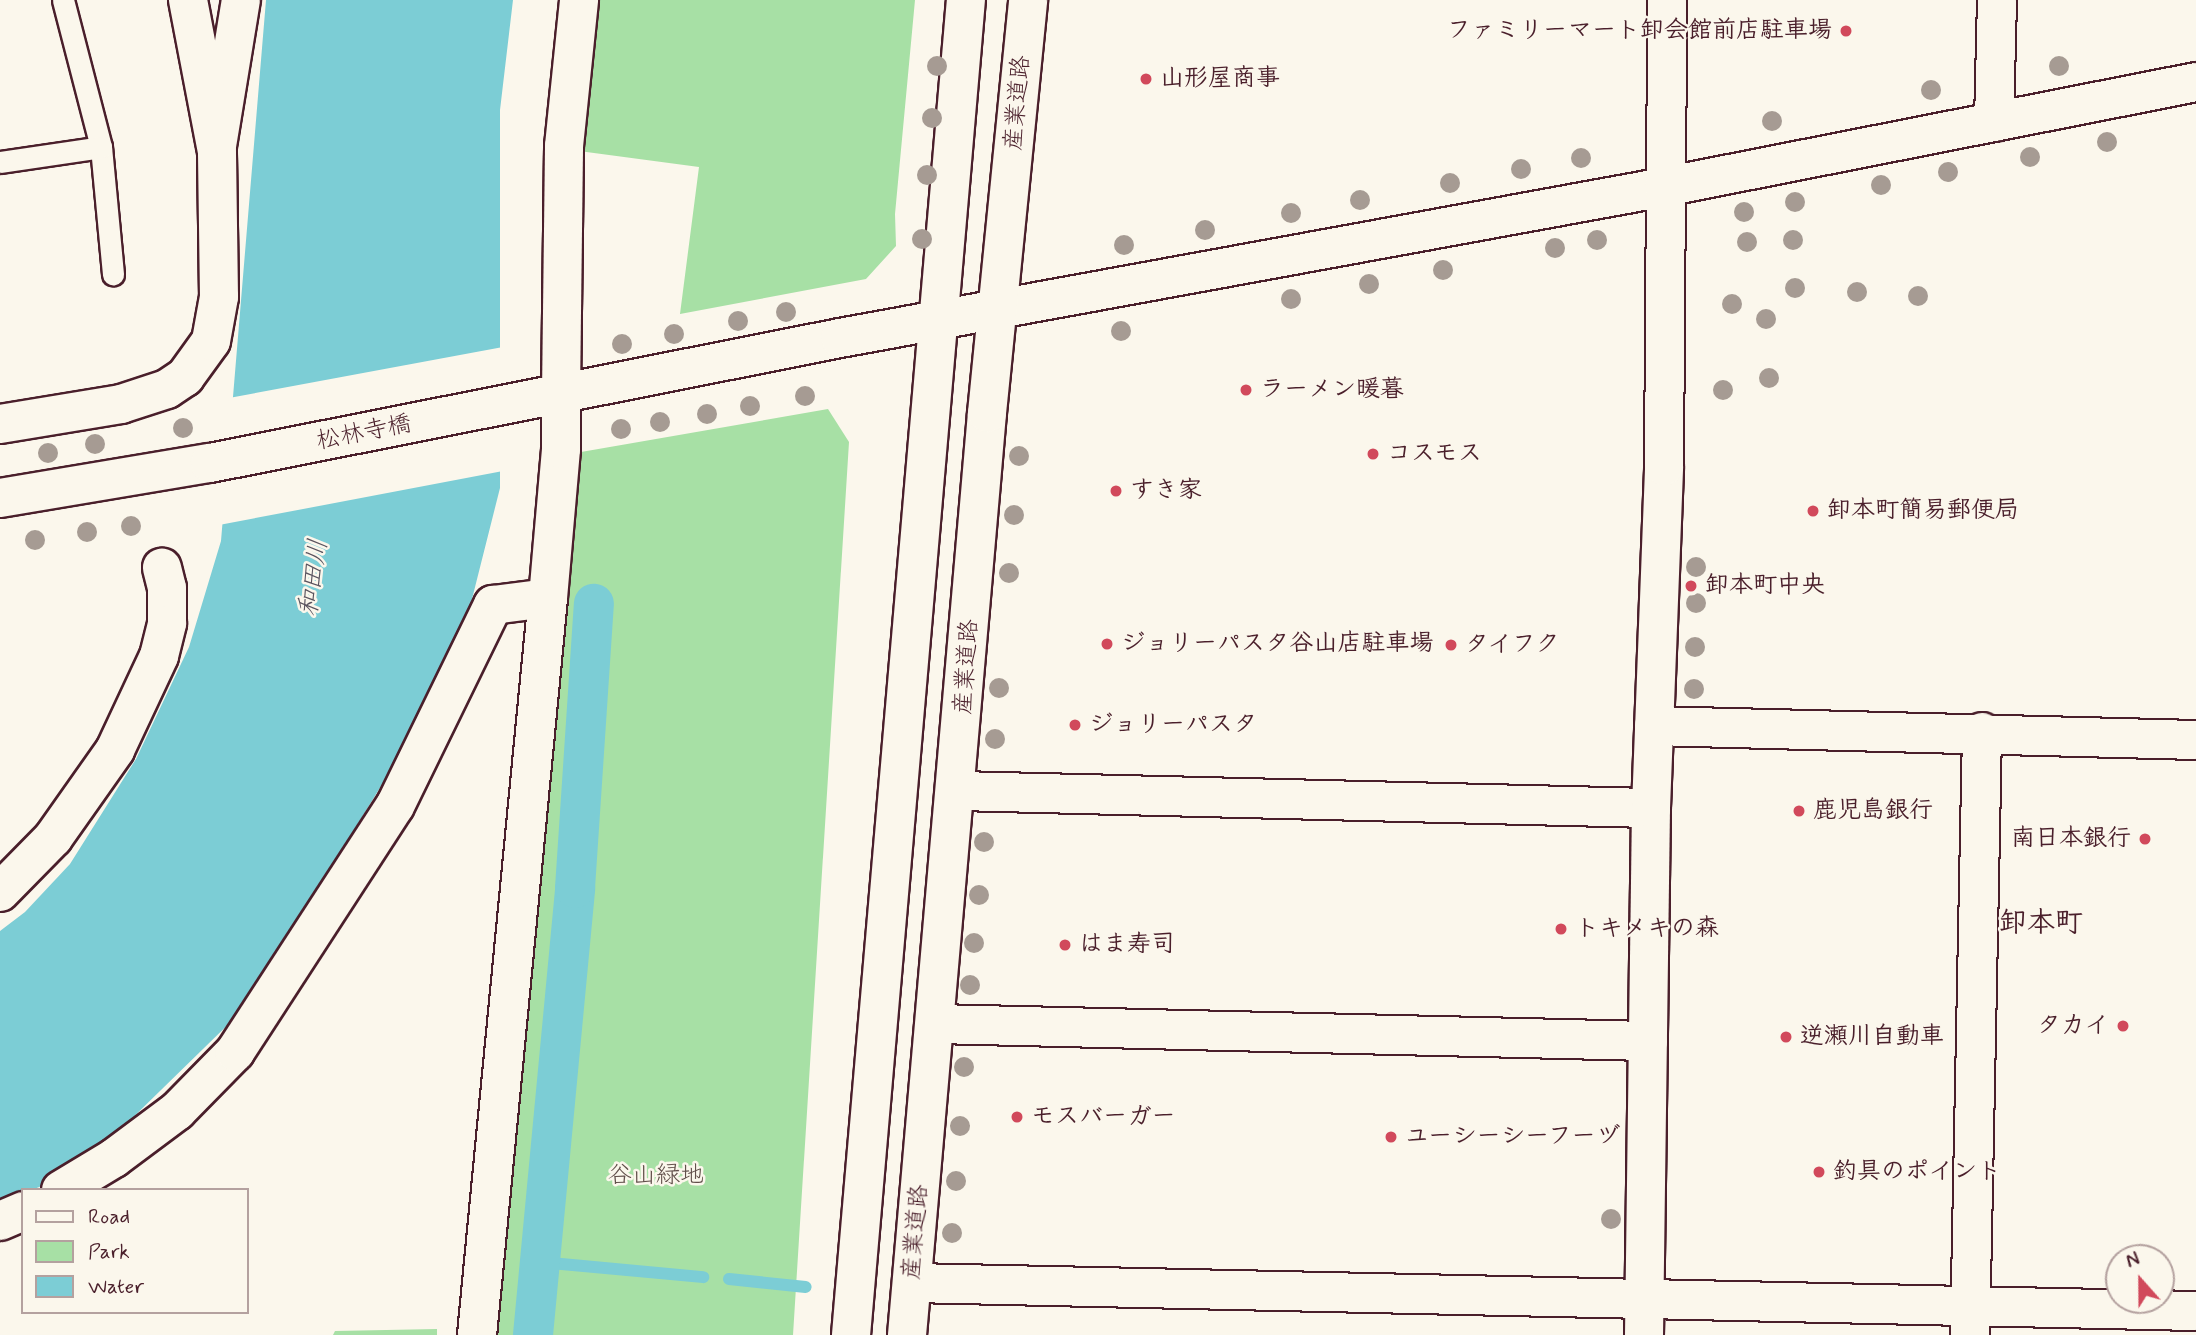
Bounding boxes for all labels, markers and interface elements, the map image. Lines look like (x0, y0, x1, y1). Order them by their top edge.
place label: ファミリーマート卸会館前店駐車場 (1448, 17, 1832, 45)
marker: ファミリーマート卸会館前店駐車場 (1838, 23, 1854, 39)
street label: 産業道路 (999, 54, 1037, 152)
place label: 山形屋商事 (1160, 65, 1280, 93)
marker: 山形屋商事 (1138, 71, 1154, 87)
place label: ラーメン暖暮 (1260, 376, 1404, 404)
marker: ラーメン暖暮 (1238, 382, 1254, 398)
street label: 松林寺橋 (314, 410, 414, 456)
place label: コスモス (1387, 440, 1483, 468)
marker: コスモス (1365, 446, 1381, 462)
place label: すき家 (1130, 477, 1202, 505)
marker: すき家 (1108, 483, 1124, 499)
place label: 卸本町簡易郵便局 (1827, 497, 2019, 525)
marker: 卸本町簡易郵便局 (1805, 503, 1821, 519)
water label: 和田川 (294, 537, 336, 619)
place label: 卸本町中央 (1705, 572, 1825, 600)
marker: 卸本町中央 (1683, 578, 1699, 594)
street label: 産業道路 (949, 618, 985, 716)
place label: ジョリーパスタ谷山店駐車場 (1121, 630, 1433, 658)
place label: タイフク (1465, 631, 1561, 659)
marker: ジョリーパスタ谷山店駐車場 (1099, 636, 1115, 652)
marker: タイフク (1443, 637, 1459, 653)
place label: ジョリーパスタ (1089, 711, 1257, 739)
marker: ジョリーパスタ (1067, 717, 1083, 733)
place label: 鹿児島銀行 (1813, 797, 1933, 825)
marker: 鹿児島銀行 (1791, 803, 1807, 819)
place label: 南日本銀行 (2011, 825, 2131, 853)
marker: 南日本銀行 (2137, 831, 2153, 847)
district label: 卸本町 (1999, 907, 2083, 941)
place label: トキメキの森 (1575, 915, 1719, 943)
marker: トキメキの森 (1553, 921, 1569, 937)
place label: はま寿司 (1079, 931, 1175, 959)
marker: はま寿司 (1057, 937, 1073, 953)
place label: タカイ (2037, 1012, 2109, 1040)
marker: タカイ (2115, 1018, 2131, 1034)
place label: 逆瀬川自動車 (1800, 1023, 1944, 1051)
marker: 逆瀬川自動車 (1778, 1029, 1794, 1045)
place label: モスバーガー (1031, 1103, 1175, 1131)
marker: モスバーガー (1009, 1109, 1025, 1125)
place label: ユーシーシーフーヅ (1405, 1123, 1620, 1151)
marker: ユーシーシーフーヅ (1383, 1129, 1399, 1145)
place label: 釣具のポイント (1833, 1158, 2001, 1186)
park label: 谷山緑地 (608, 1162, 704, 1190)
marker: 釣具のポイント (1811, 1164, 1827, 1180)
street label: 産業道路 (897, 1183, 935, 1281)
legend (21, 1188, 248, 1314)
text: Road (88, 1203, 130, 1231)
text: Park (88, 1238, 130, 1266)
north arrow (2105, 1244, 2175, 1314)
text: N (2123, 1247, 2143, 1275)
text: Water (88, 1273, 144, 1301)

